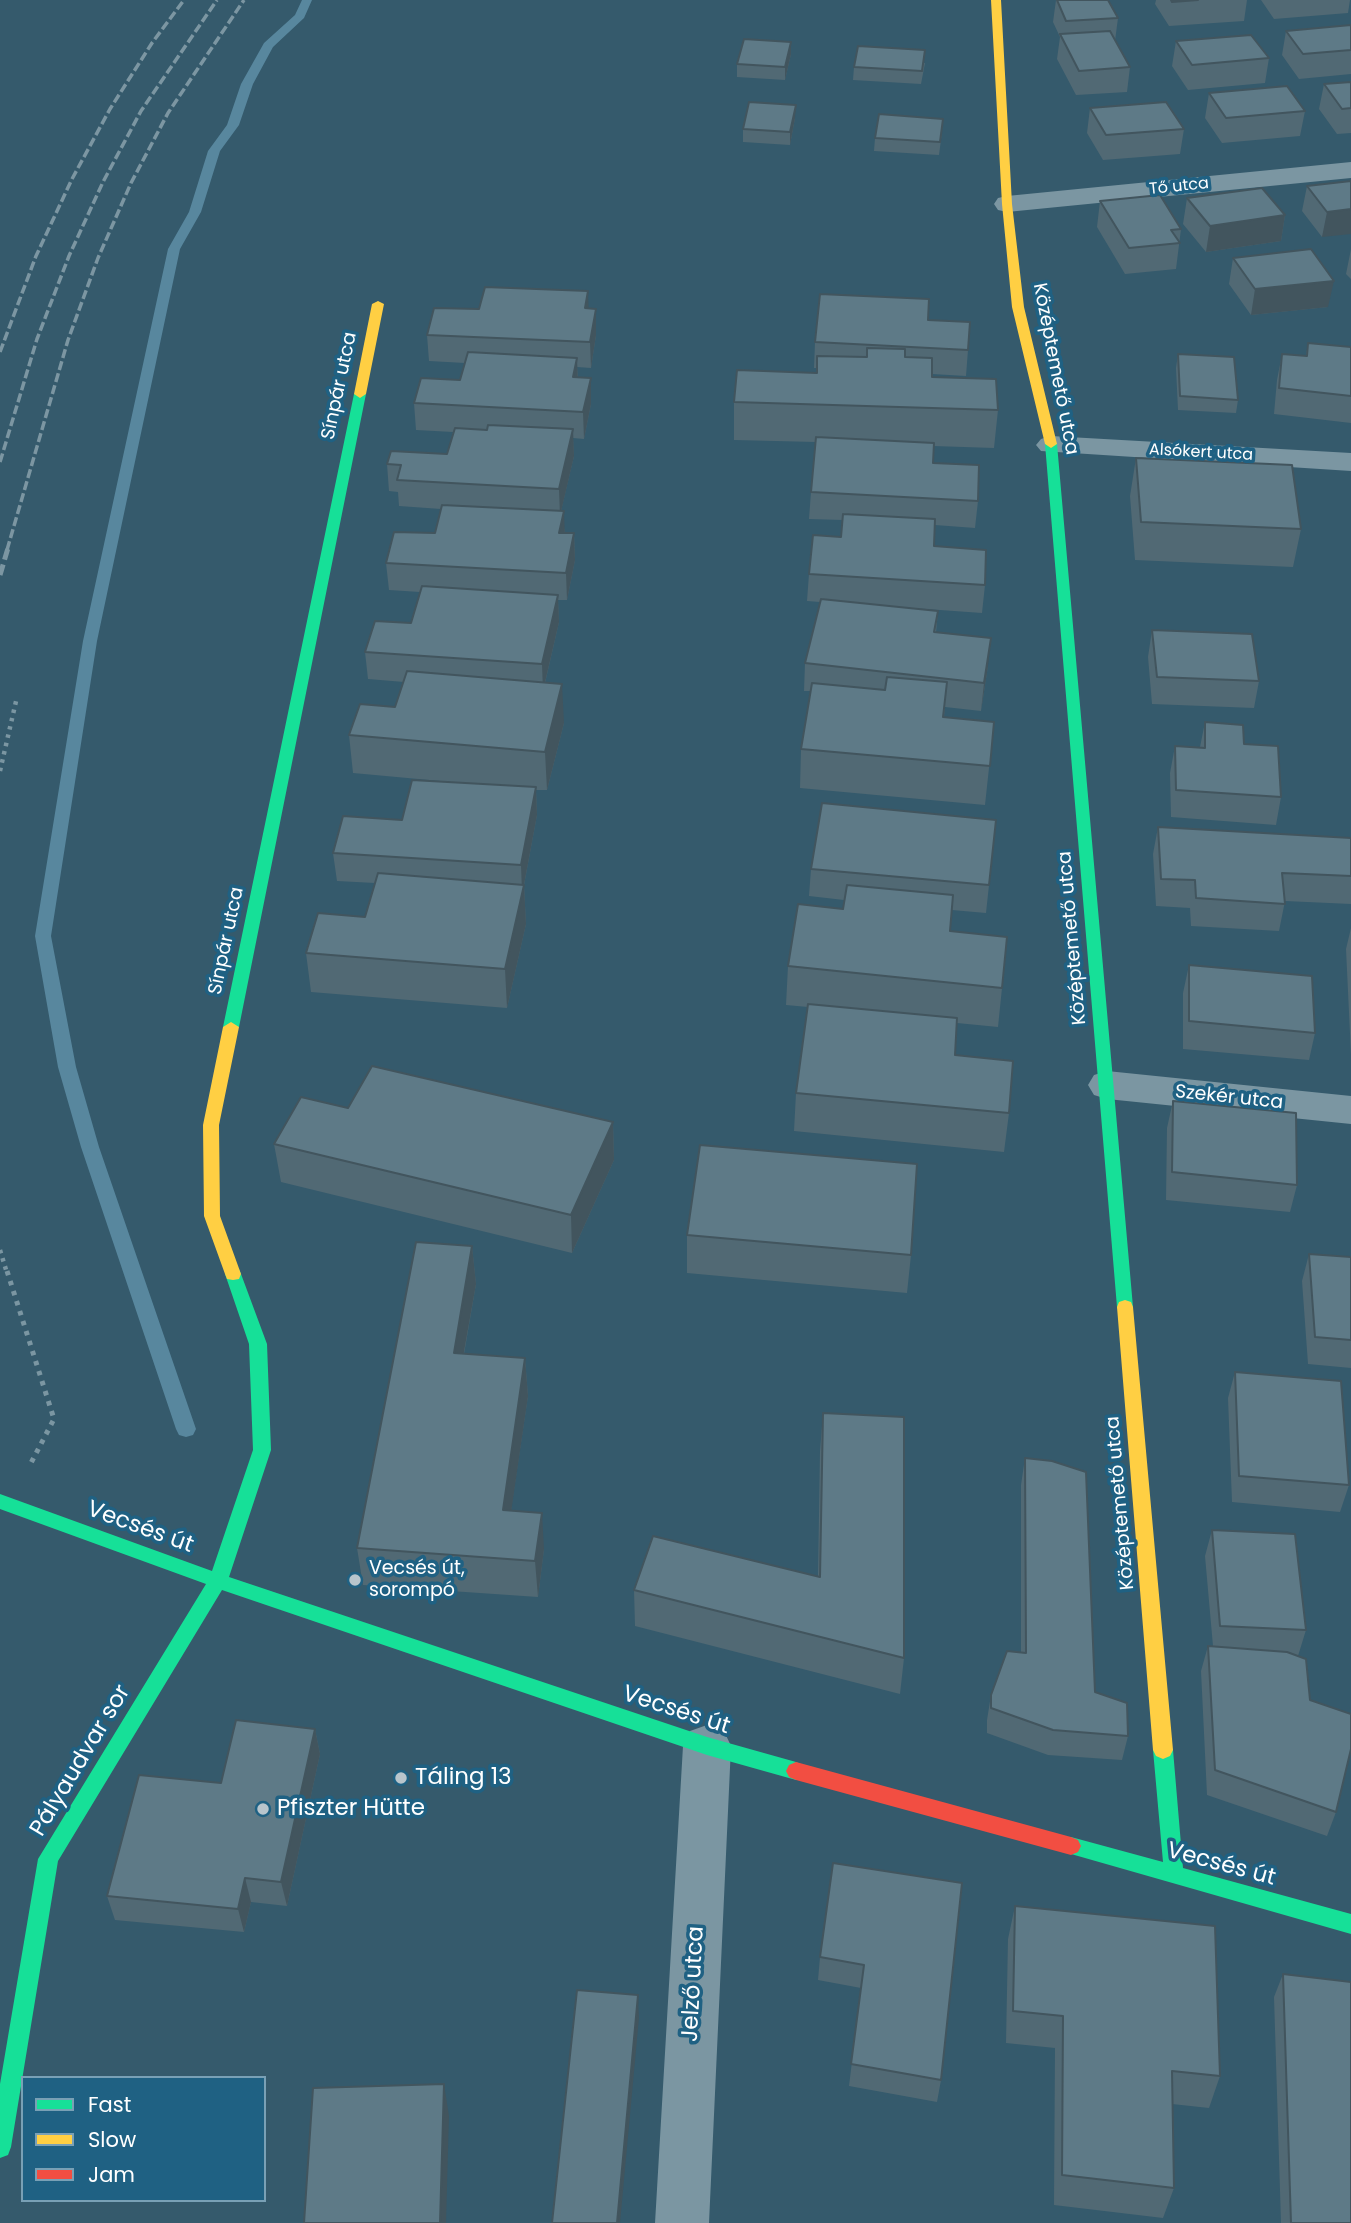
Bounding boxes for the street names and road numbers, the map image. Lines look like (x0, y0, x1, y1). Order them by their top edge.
street label: Tő utca (1148, 174, 1210, 200)
street label: Középtemető utca (1027, 281, 1083, 457)
street label: Sínpár utca (317, 330, 363, 442)
street label: Alsókert utca (1149, 441, 1253, 465)
street label: Középtemető utca (1054, 850, 1092, 1026)
street label: Sínpár utca (204, 885, 250, 997)
street label: Szekér utca (1174, 1081, 1284, 1115)
street label: Középtemető utca (1102, 1415, 1140, 1591)
street label: Vecsés út (83, 1496, 197, 1560)
street label: Pályaudvar sor (25, 1680, 137, 1842)
street label: Vecsés út (619, 1681, 733, 1741)
street label: Vecsés út (1164, 1837, 1278, 1893)
street label: Jelző utca (677, 1925, 711, 2043)

